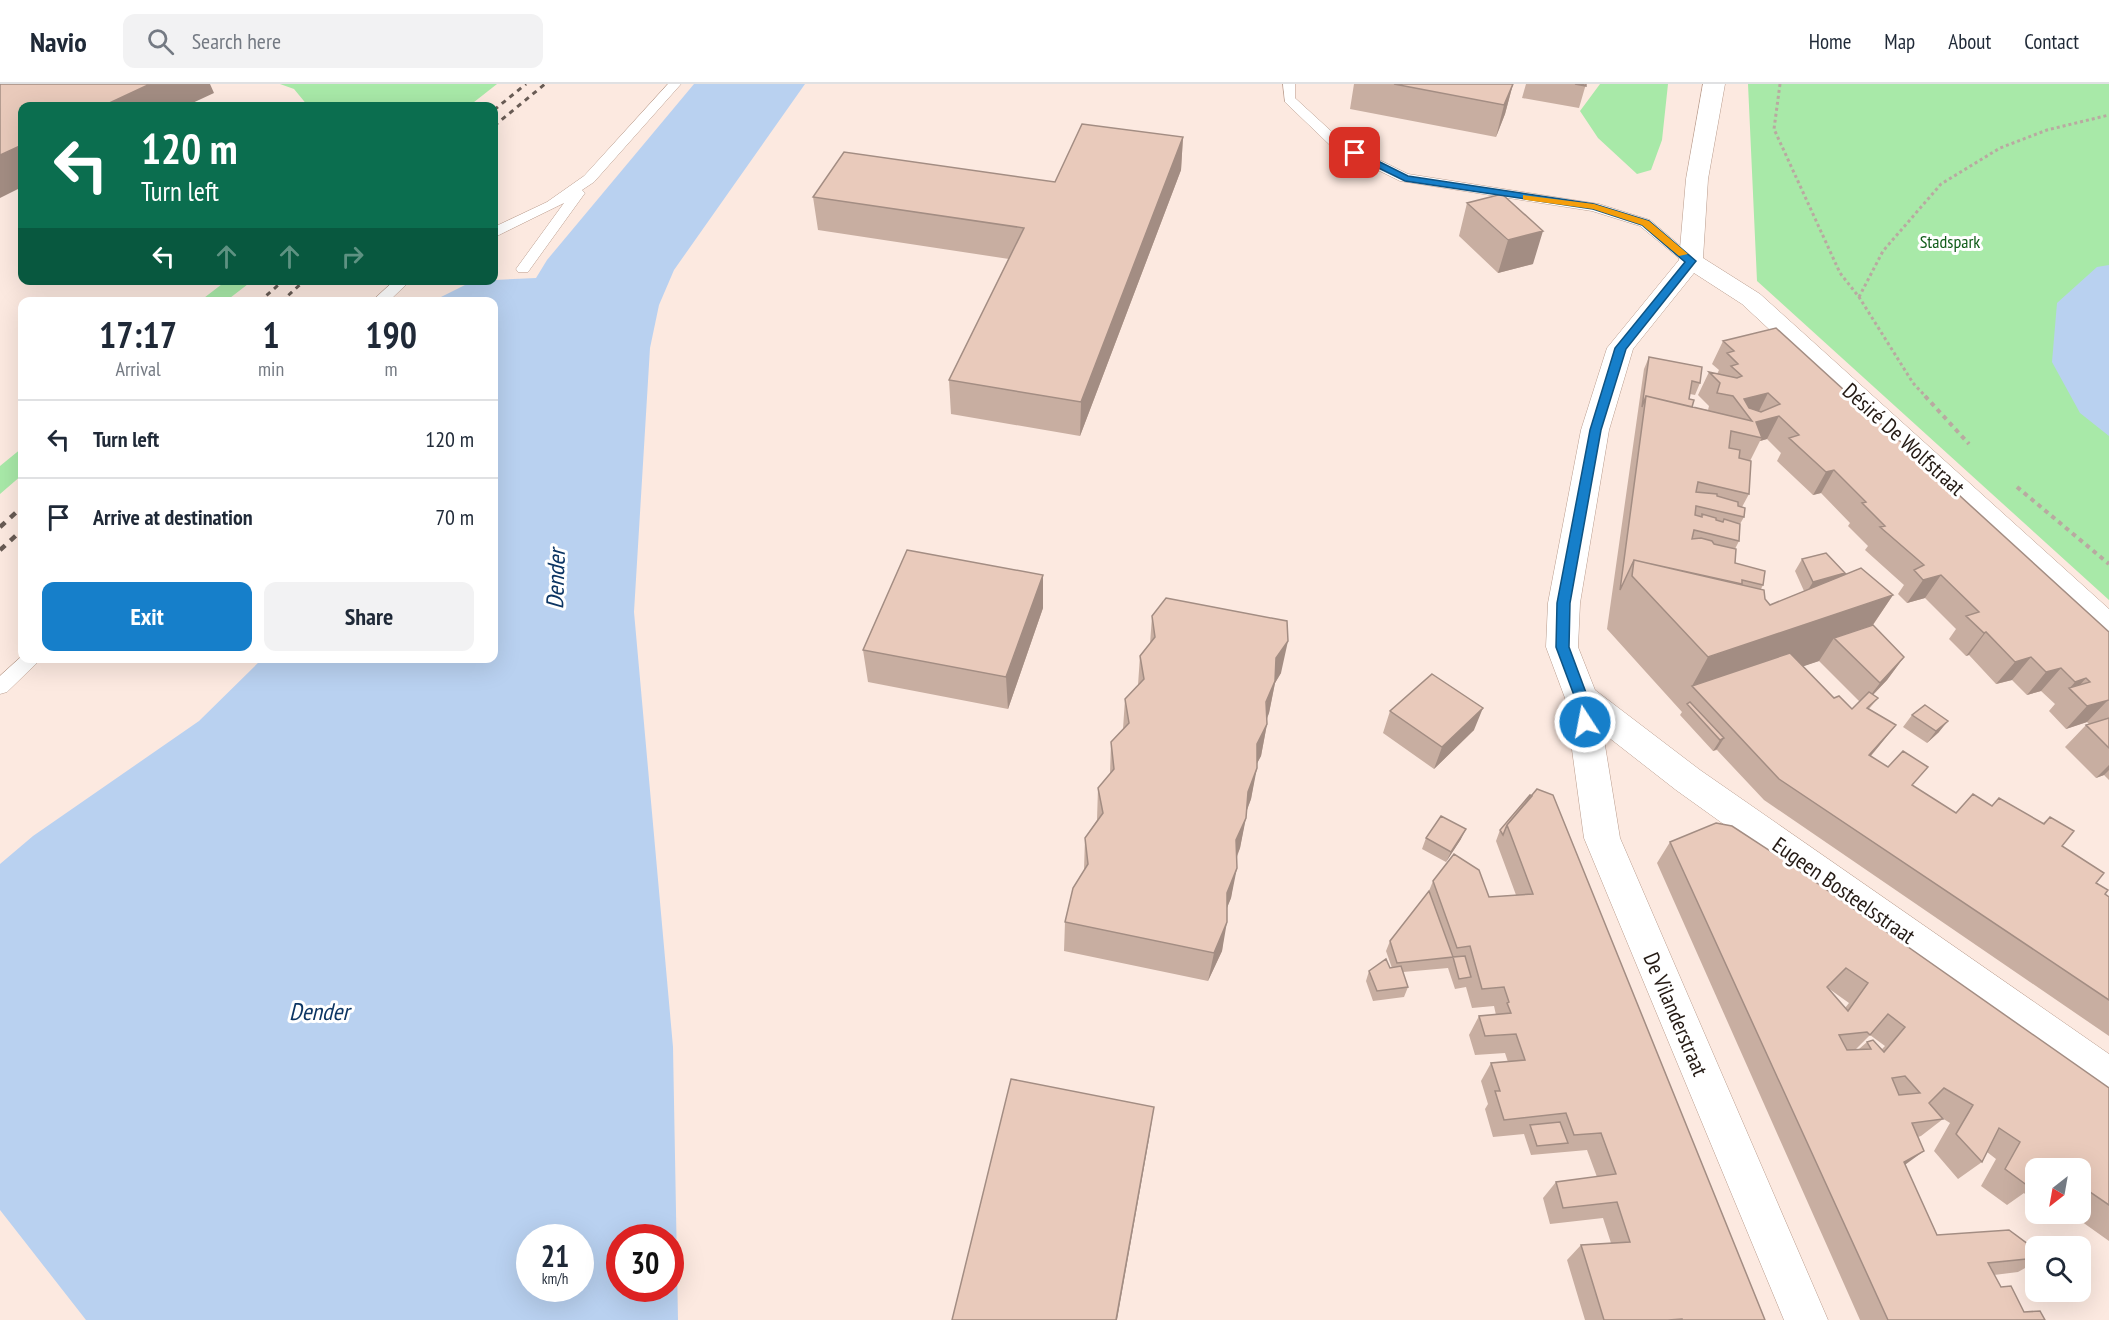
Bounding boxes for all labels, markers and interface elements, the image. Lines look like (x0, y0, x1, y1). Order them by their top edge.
search box (123, 14, 543, 68)
text: Navio (30, 23, 87, 60)
icon: search (144, 25, 177, 58)
text: Search here (192, 27, 281, 55)
text: Home (1809, 28, 1851, 55)
text: Map (1884, 28, 1915, 55)
text: About (1948, 28, 1991, 55)
text: Contact (2024, 28, 2079, 55)
text: 120 m (141, 121, 238, 176)
icon: left (42, 126, 120, 204)
pin (1329, 127, 1380, 178)
icon: arrive (1338, 136, 1371, 169)
text: Turn left (141, 174, 219, 208)
park label: Stadspark (1920, 230, 1980, 253)
icon: left (147, 240, 180, 273)
icon: ahead (210, 240, 243, 273)
icon: ahead (273, 240, 306, 273)
icon: right (336, 240, 369, 273)
text: 17:17 (99, 311, 177, 358)
text: 1 (262, 311, 280, 358)
text: 190 (365, 311, 417, 358)
text: Arrival (115, 356, 161, 382)
text: min (258, 356, 284, 382)
text: m (385, 356, 398, 382)
street label: Désiré De Wolfstraat (1837, 377, 1971, 501)
icon: left (42, 423, 75, 456)
text: Turn left (93, 425, 159, 453)
text: 120 m (425, 425, 474, 453)
icon: arrive (42, 501, 75, 534)
text: Arrive at destination (93, 503, 253, 531)
text: 70 m (435, 503, 474, 531)
water label: Dender (539, 545, 572, 609)
button: Exit (42, 582, 252, 651)
button: Share (264, 582, 474, 651)
position arrow (1553, 690, 1617, 754)
street label: Eugeen Bosteelsstraat (1767, 830, 1921, 950)
street label: De Vilanderstraat (1637, 948, 1715, 1080)
water label: Dender (289, 996, 352, 1027)
north arrow (2025, 1158, 2091, 1224)
map controls (2025, 1158, 2091, 1302)
speed limit sign: 30 (606, 1224, 684, 1302)
text: 21 (541, 1236, 569, 1275)
button: search (2025, 1236, 2091, 1302)
text: km/h (542, 1269, 568, 1288)

